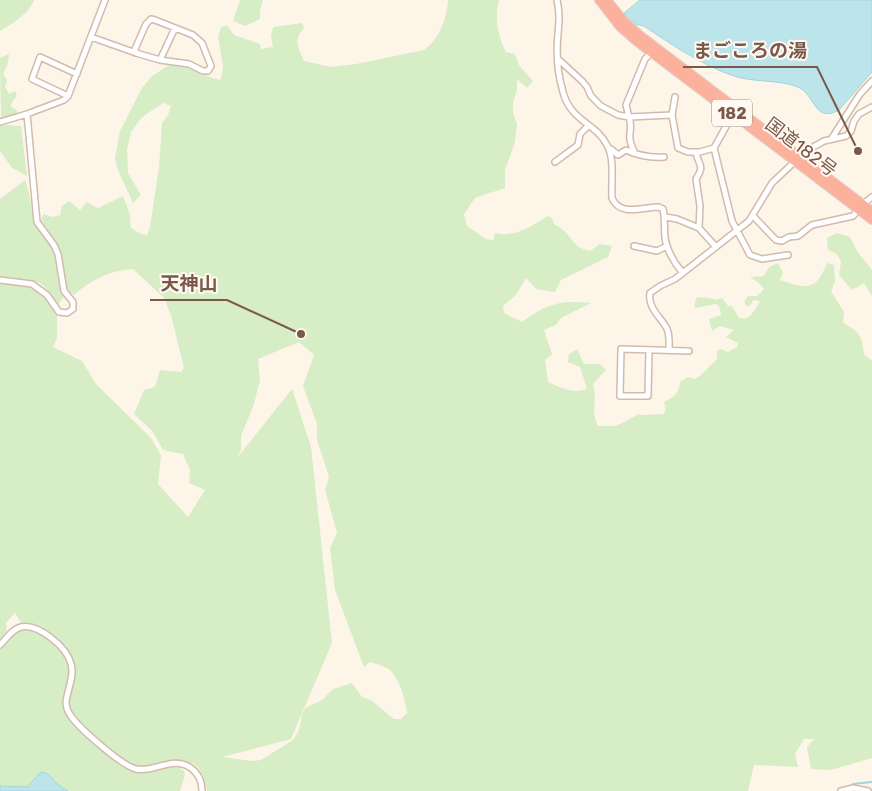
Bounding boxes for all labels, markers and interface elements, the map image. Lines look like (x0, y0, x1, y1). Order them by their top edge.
callout: まごころの湯 (683, 33, 817, 67)
text: まごころの湯 (693, 39, 807, 62)
road number: 182 (712, 100, 752, 126)
street label: 国道182号 (761, 113, 841, 181)
callout: 天神山 (150, 266, 227, 300)
text: 天神山 (160, 272, 218, 295)

